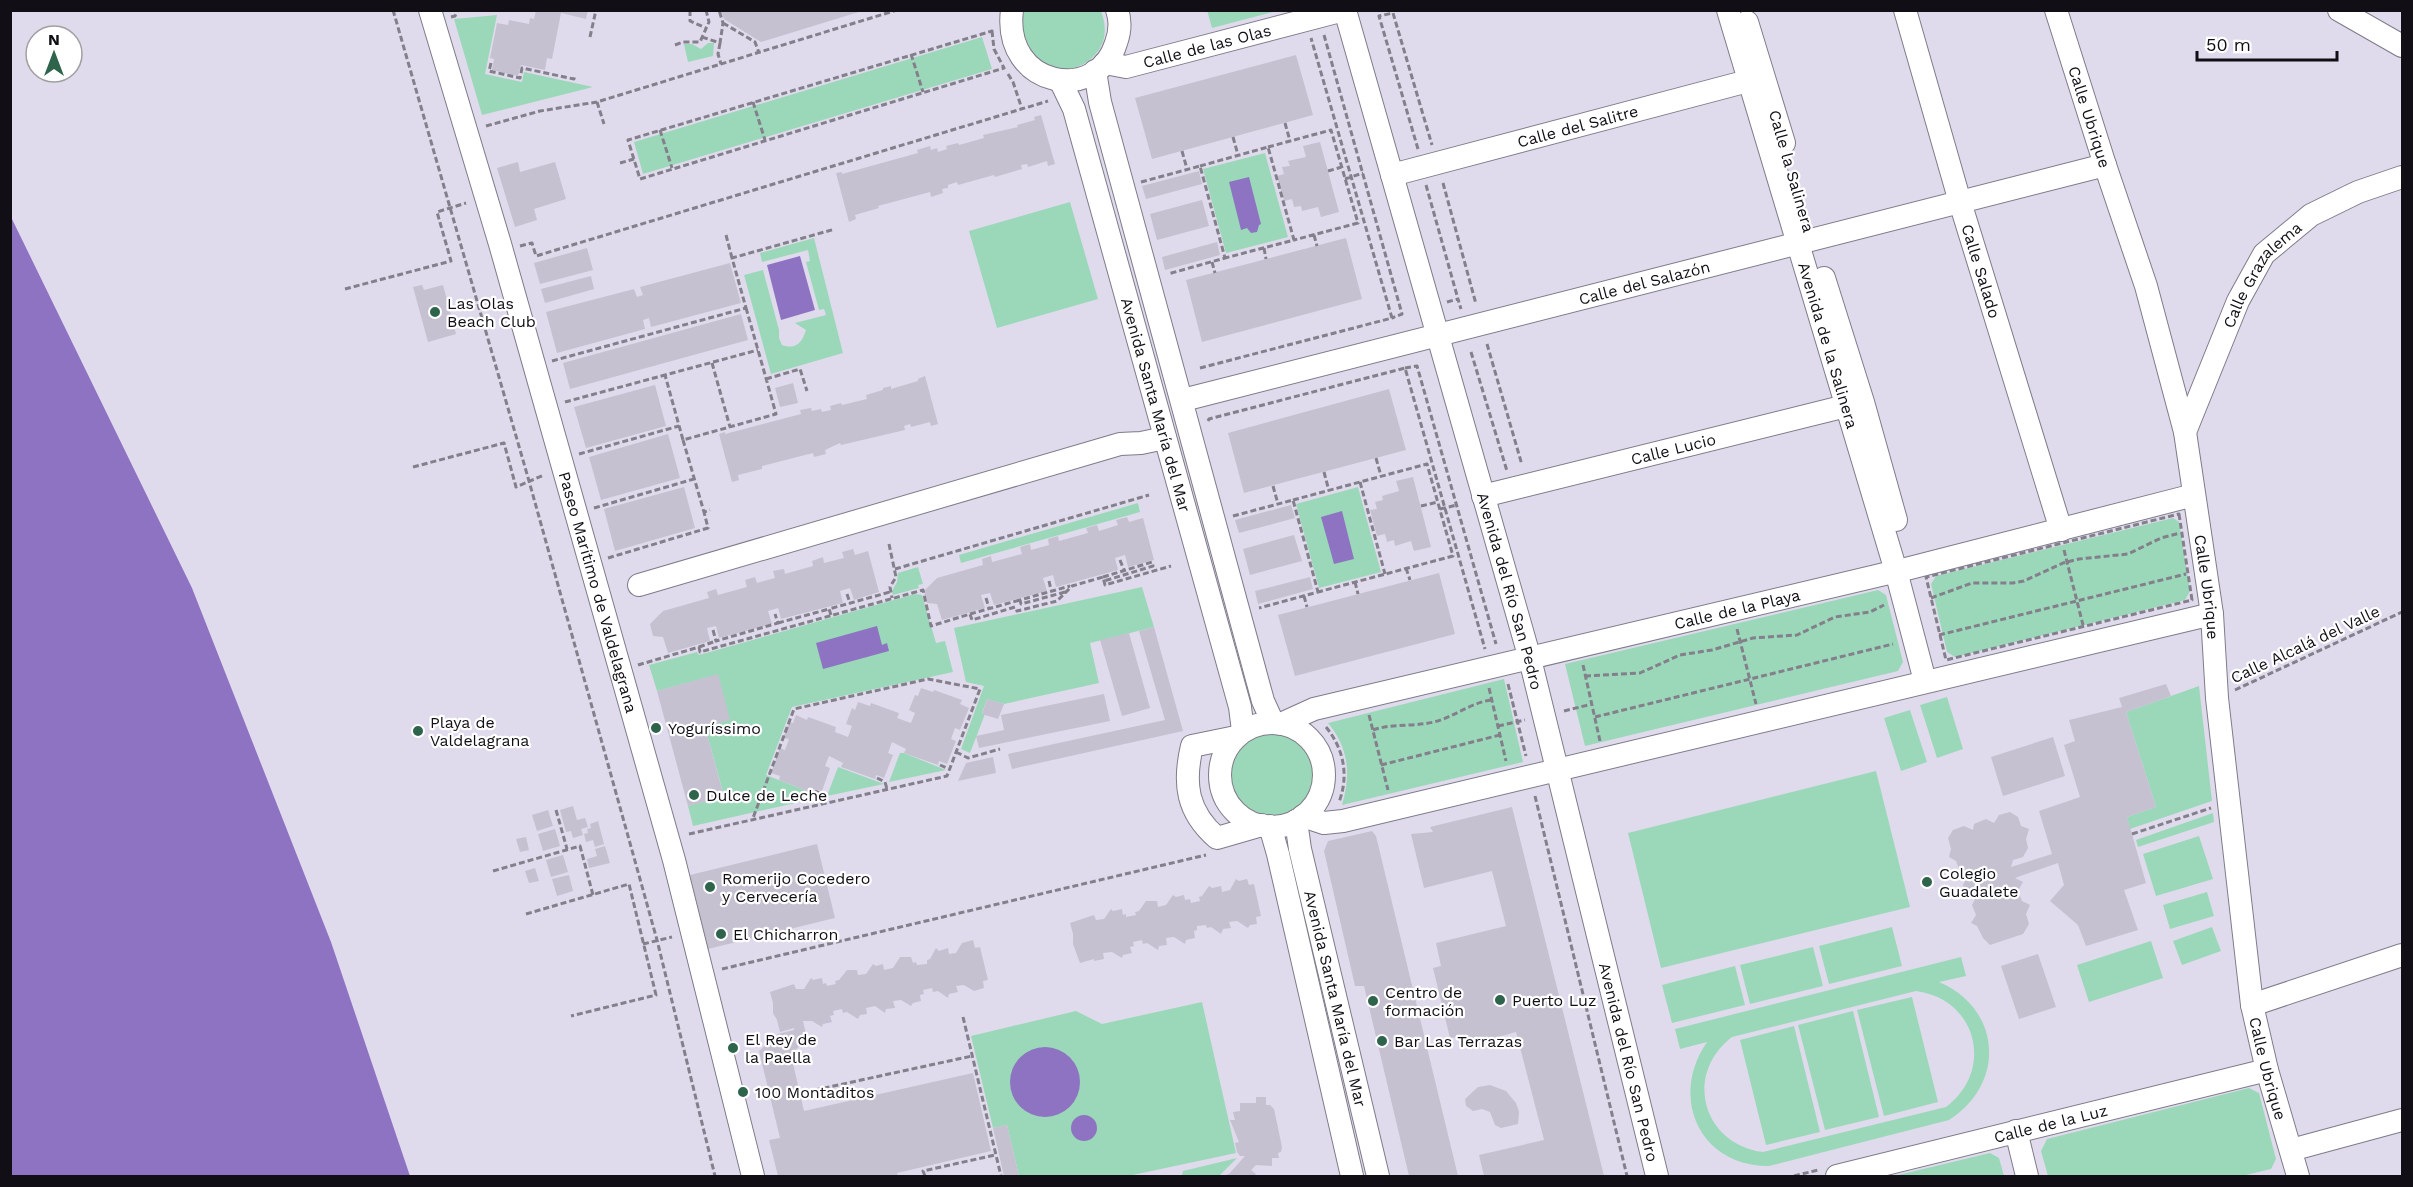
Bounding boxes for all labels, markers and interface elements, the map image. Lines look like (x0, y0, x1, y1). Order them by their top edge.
street label: Calle de las Olas (1141, 20, 1273, 72)
north arrow (24, 24, 84, 84)
scale bar (2197, 24, 2336, 62)
text: N (48, 30, 60, 49)
text: 50 m (2206, 34, 2251, 55)
street label: Calle Ubrique (2064, 64, 2114, 170)
street label: Calle del Salitre (1515, 101, 1640, 151)
street label: Calle la Salinera (1765, 108, 1818, 234)
street label: Calle Grazalema (2219, 218, 2306, 331)
street label: Calle Salado (1957, 222, 2004, 321)
street label: Calle del Salazón (1577, 257, 1712, 309)
street label: Avenida de la Salinera (1794, 260, 1862, 431)
place label: Las Olas Beach Club (447, 294, 536, 331)
street label: Avenida Santa María del Mar (1117, 295, 1195, 515)
marker: Las Olas Beach Club (428, 305, 442, 319)
street label: Calle Lucio (1629, 430, 1718, 469)
street label: Paseo Marítimo de Valdelagrana (555, 469, 641, 715)
street label: Avenida del Río San Pedro (1473, 490, 1546, 692)
street label: Calle Ubrique (2190, 533, 2222, 640)
street label: Calle de la Playa (1672, 585, 1802, 633)
street label: Calle Alcalá del Valle (2228, 602, 2383, 687)
place label: Playa de Valdelagrana (430, 713, 529, 750)
place label: Yoguríssimo (668, 719, 761, 738)
marker: Yoguríssimo (649, 721, 663, 735)
marker: Playa de Valdelagrana (411, 724, 425, 738)
place label: Dulce de Leche (706, 786, 827, 805)
marker: Dulce de Leche (687, 788, 701, 802)
place label: Colegio Guadalete (1939, 864, 2018, 901)
place label: Romerijo Cocedero y Cervecería (722, 869, 870, 906)
marker: Colegio Guadalete (1920, 875, 1934, 889)
marker: Romerijo Cocedero y Cervecería (703, 880, 717, 894)
street label: Avenida Santa María del Mar (1300, 889, 1370, 1109)
place label: El Chicharron (733, 925, 838, 944)
marker: El Chicharron (714, 927, 728, 941)
street label: Avenida del Río San Pedro (1595, 961, 1662, 1164)
place label: Centro de formación (1385, 983, 1464, 1020)
place label: Puerto Luz (1512, 991, 1596, 1010)
marker: Puerto Luz (1493, 993, 1507, 1007)
marker: Centro de formación (1366, 994, 1380, 1008)
street label: Calle Ubrique (2245, 1015, 2290, 1122)
place label: El Rey de la Paella (745, 1030, 817, 1067)
place label: Bar Las Terrazas (1394, 1032, 1522, 1051)
marker: Bar Las Terrazas (1375, 1034, 1389, 1048)
marker: El Rey de la Paella (726, 1041, 740, 1055)
place label: 100 Montaditos (755, 1083, 874, 1102)
marker: 100 Montaditos (736, 1085, 750, 1099)
street label: Calle de la Luz (1992, 1101, 2109, 1147)

